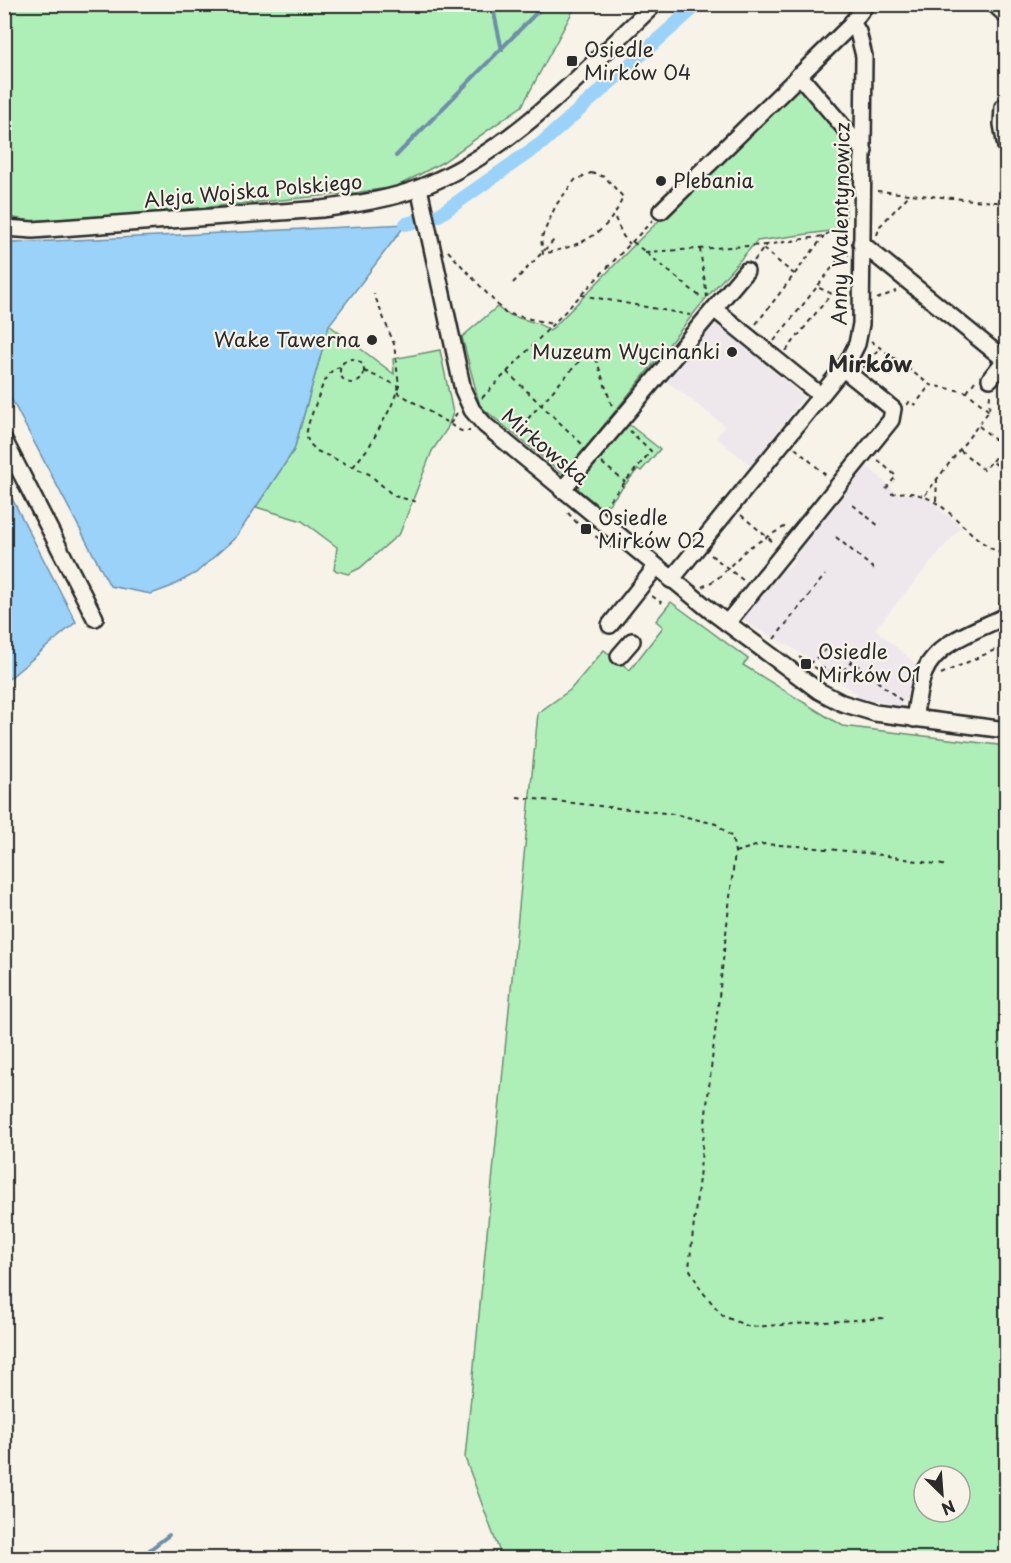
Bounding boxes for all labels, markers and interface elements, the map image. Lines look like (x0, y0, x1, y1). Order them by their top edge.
place label: Osiedle Mirków 04 (584, 34, 691, 87)
marker: Osiedle Mirków 04 (565, 54, 579, 68)
street label: Anny Walentynowicz (823, 122, 857, 326)
place label: Plebania (673, 165, 755, 195)
street label: Aleja Wojska Polskiego (143, 166, 363, 214)
marker: Plebania (654, 174, 668, 188)
place label: Wake Tawerna (214, 324, 360, 354)
marker: Wake Tawerna (365, 333, 379, 347)
place label: Muzeum Wycinanki (532, 336, 720, 366)
marker: Muzeum Wycinanki (725, 345, 739, 359)
district label: Mirków (828, 346, 912, 379)
street label: Mirkowska (495, 401, 596, 492)
place label: Osiedle Mirków 02 (598, 502, 705, 555)
marker: Osiedle Mirków 02 (579, 522, 593, 536)
place label: Osiedle Mirków 01 (818, 636, 921, 689)
marker: Osiedle Mirków 01 (799, 657, 813, 671)
north arrow (912, 1464, 972, 1524)
text: N (938, 1495, 960, 1522)

